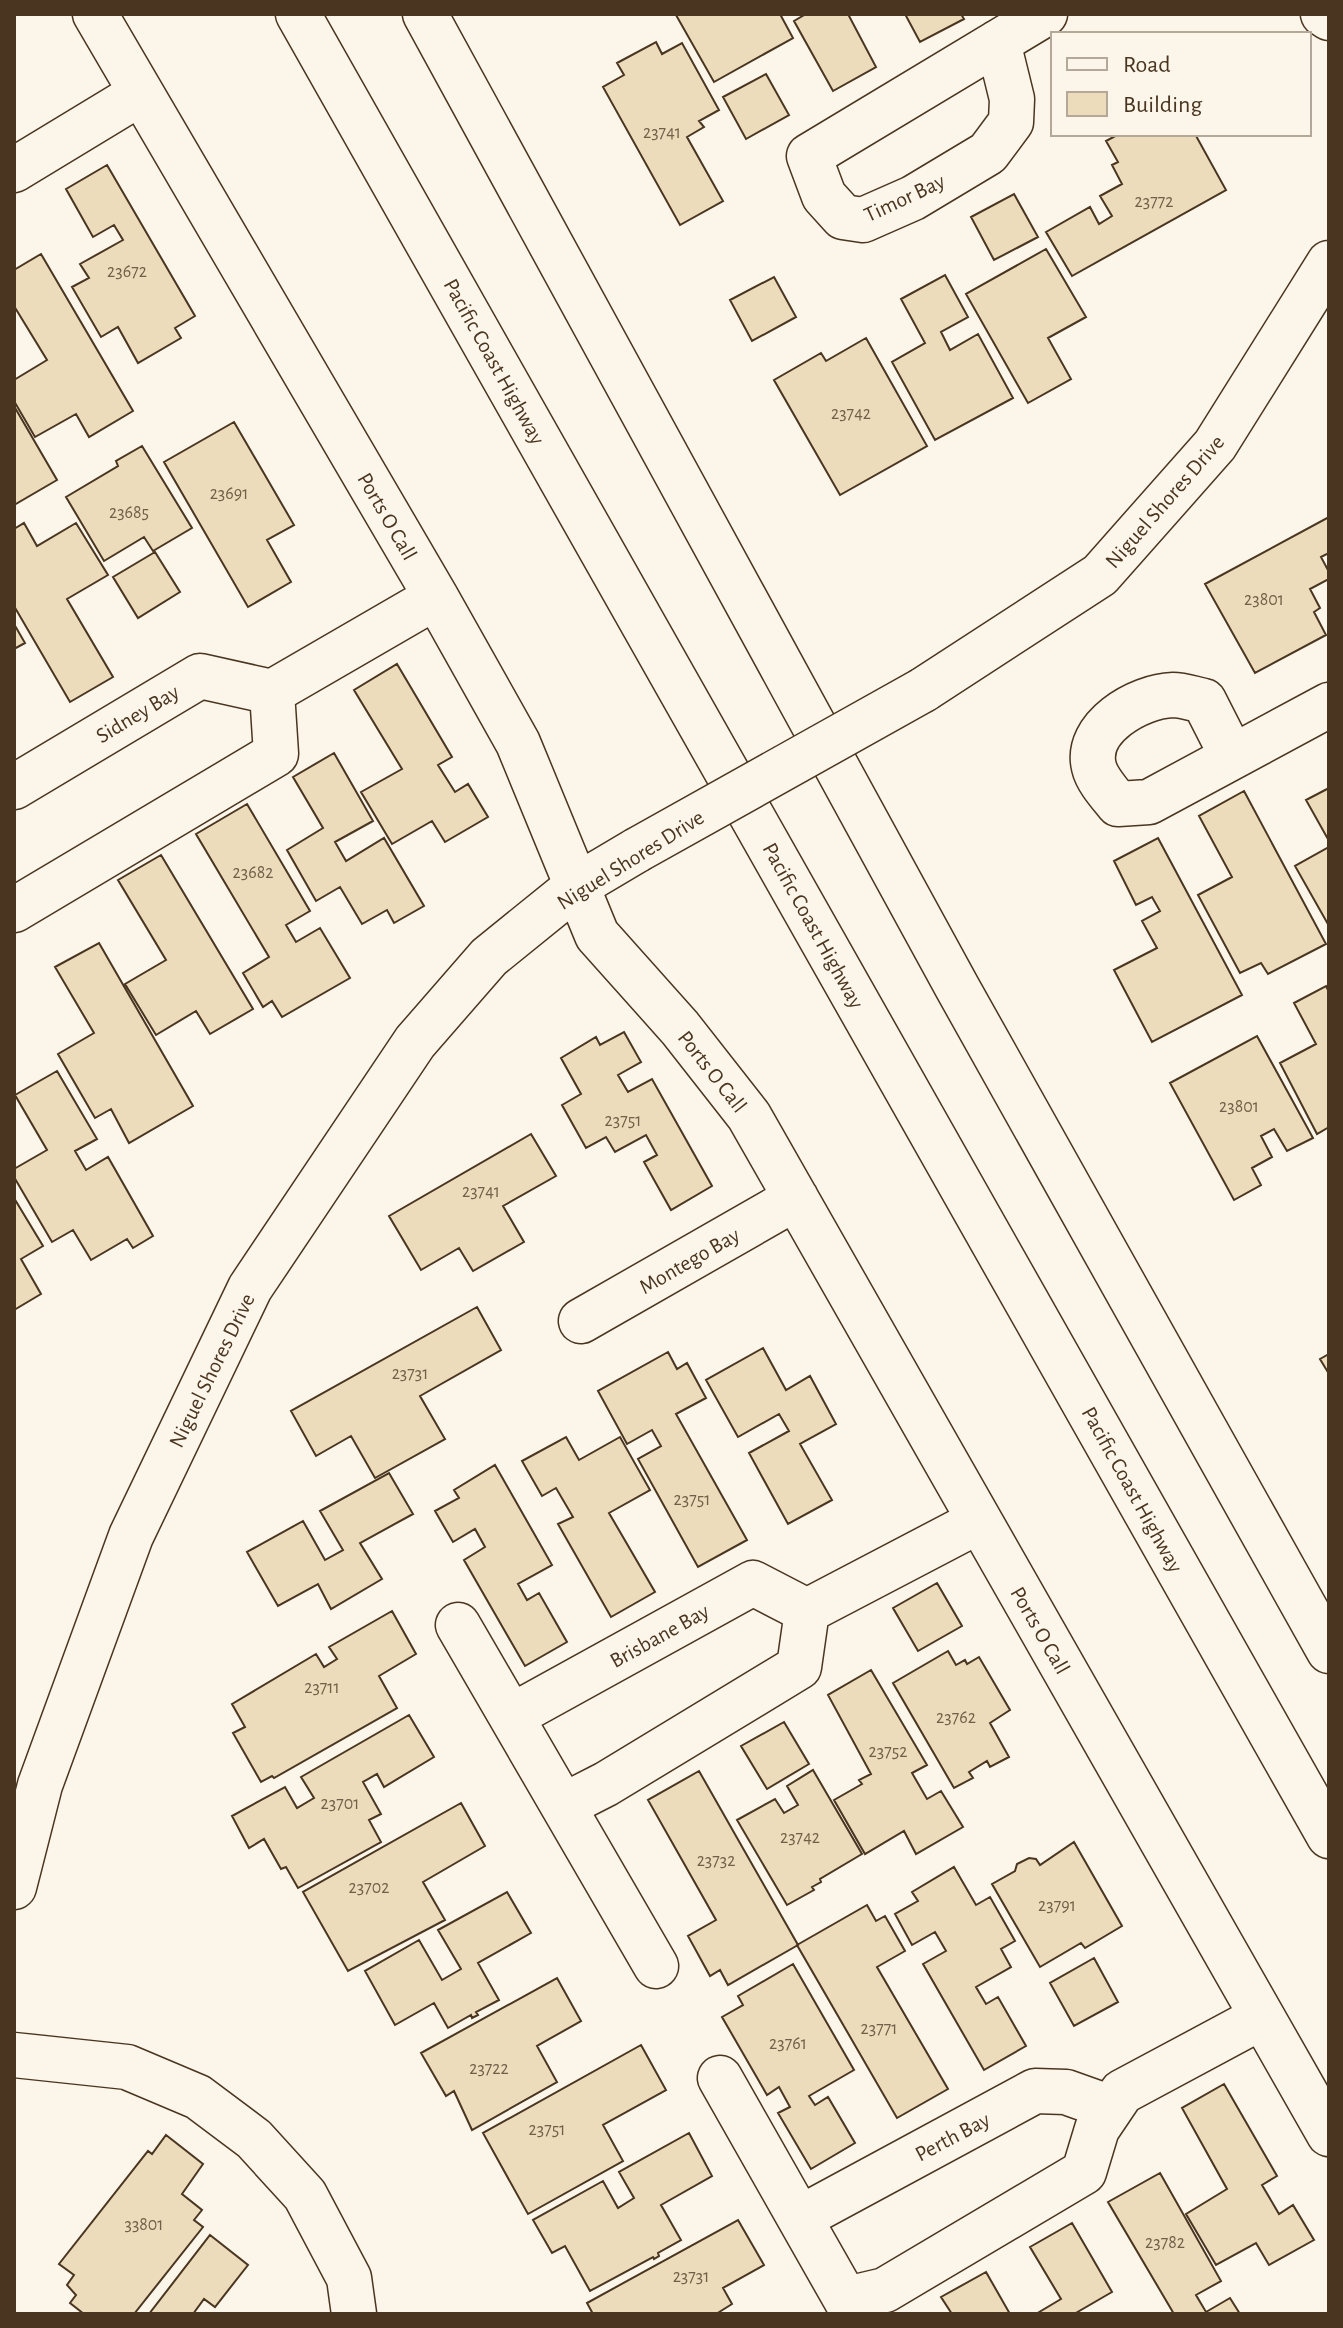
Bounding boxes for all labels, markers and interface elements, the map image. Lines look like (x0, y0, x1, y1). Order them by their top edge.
legend (1051, 32, 1311, 136)
text: Road (1123, 53, 1171, 77)
text: Building (1123, 93, 1202, 117)
house number: 23741 (643, 124, 681, 142)
street label: Timor Bay (861, 169, 949, 226)
house number: 23772 (1135, 193, 1173, 211)
house number: 23672 (107, 263, 147, 281)
street label: Pacific Coast Highway (439, 275, 549, 449)
house number: 23742 (831, 405, 871, 423)
street label: Niguel Shores Drive (1101, 431, 1228, 572)
street label: Ports O Call (353, 469, 421, 564)
house number: 23691 (210, 485, 248, 503)
house number: 23685 (109, 504, 149, 522)
house number: 23801 (1244, 591, 1284, 609)
street label: Sidney Bay (92, 680, 183, 747)
street label: Niguel Shores Drive (553, 806, 708, 914)
street label: Pacific Coast Highway (758, 839, 868, 1013)
house number: 23682 (233, 864, 273, 882)
street label: Ports O Call (674, 1027, 751, 1117)
house number: 23801 (1219, 1098, 1259, 1116)
house number: 23751 (605, 1112, 641, 1130)
house number: 23741 (462, 1183, 500, 1201)
street label: Montego Bay (636, 1223, 744, 1298)
street label: Niguel Shores Drive (165, 1290, 259, 1451)
house number: 23731 (392, 1365, 428, 1383)
street label: Pacific Coast Highway (1077, 1403, 1187, 1577)
house number: 23751 (674, 1491, 710, 1509)
street label: Ports O Call (1006, 1583, 1074, 1678)
street label: Brisbane Bay (606, 1599, 713, 1672)
house number: 23711 (304, 1679, 340, 1697)
house number: 23762 (936, 1709, 976, 1727)
house number: 23752 (869, 1743, 907, 1761)
house number: 23701 (321, 1795, 359, 1813)
house number: 23742 (780, 1829, 820, 1847)
house number: 23732 (697, 1852, 735, 1870)
house number: 23702 (349, 1879, 389, 1897)
house number: 23791 (1038, 1897, 1076, 1915)
house number: 23771 (861, 2020, 897, 2038)
house number: 23761 (769, 2035, 807, 2053)
house number: 23722 (469, 2060, 509, 2078)
street label: Perth Bay (912, 2108, 994, 2166)
house number: 23751 (529, 2121, 565, 2139)
house number: 33801 (124, 2216, 164, 2234)
house number: 23782 (1145, 2234, 1185, 2252)
house number: 23731 (673, 2268, 709, 2286)

